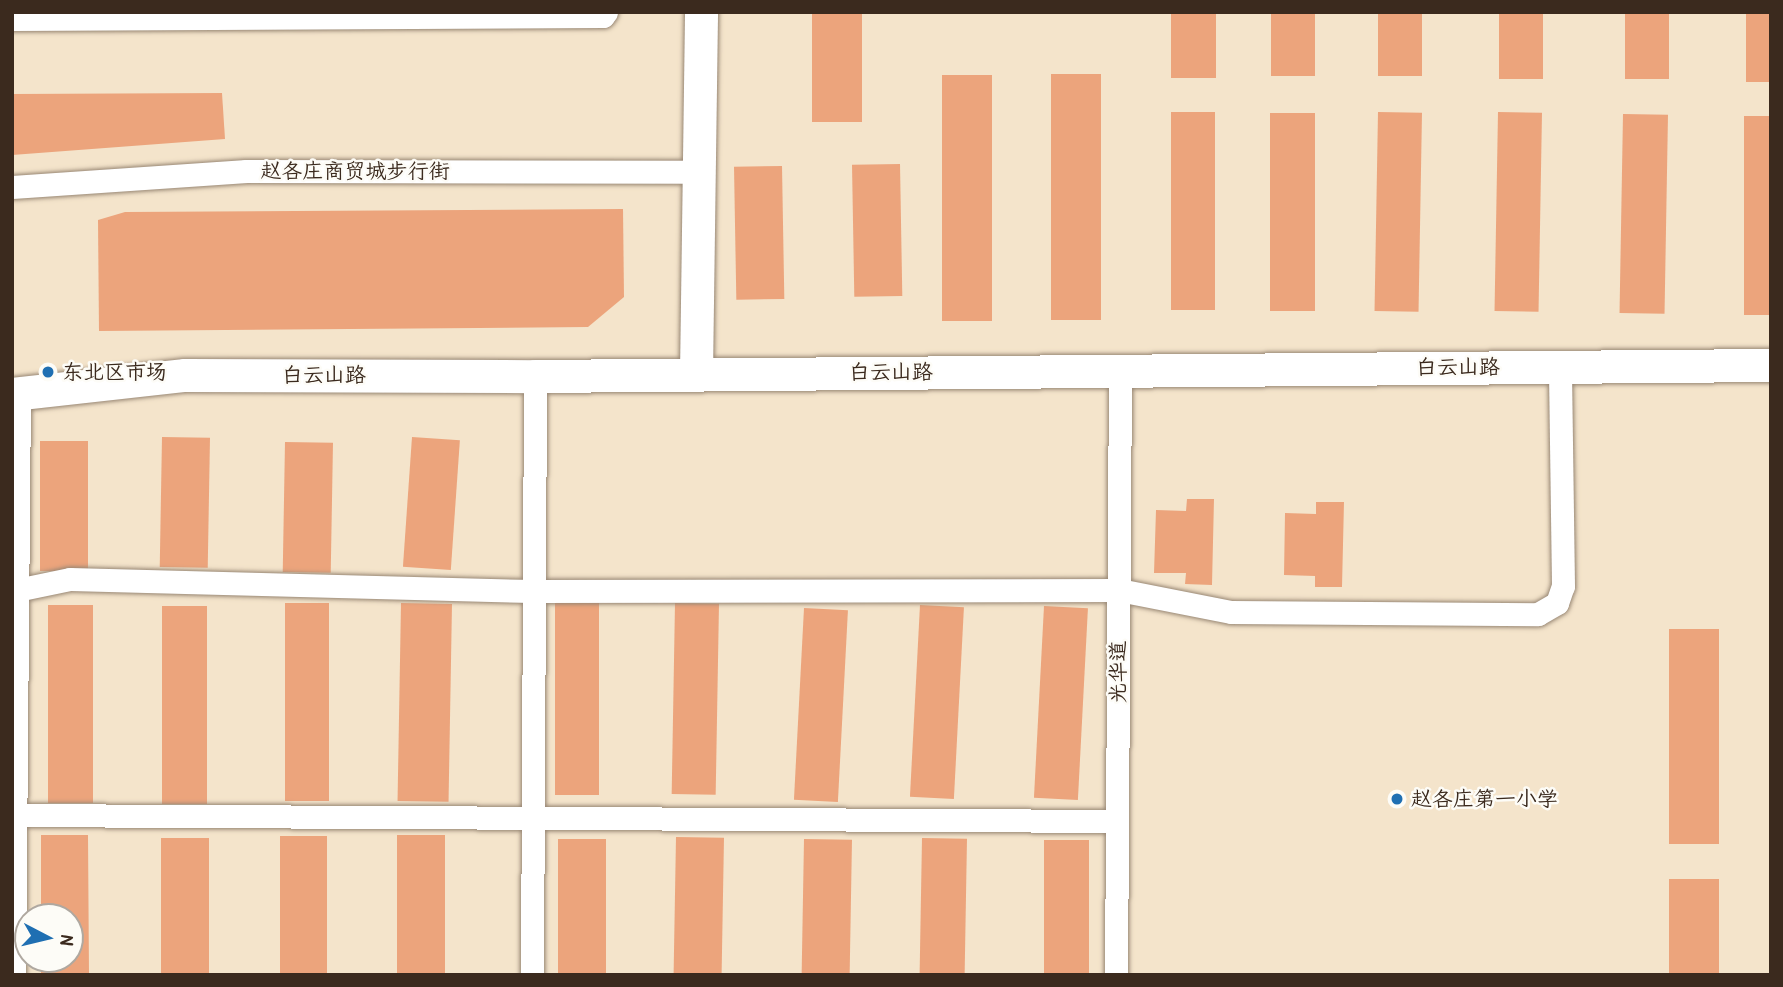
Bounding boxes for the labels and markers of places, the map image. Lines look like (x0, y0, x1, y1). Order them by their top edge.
place label: 东北区市场 (62, 359, 167, 385)
marker: 东北区市场 (40, 364, 56, 380)
place label: 赵各庄第一小学 (1411, 786, 1558, 812)
marker: 赵各庄第一小学 (1389, 791, 1405, 807)

